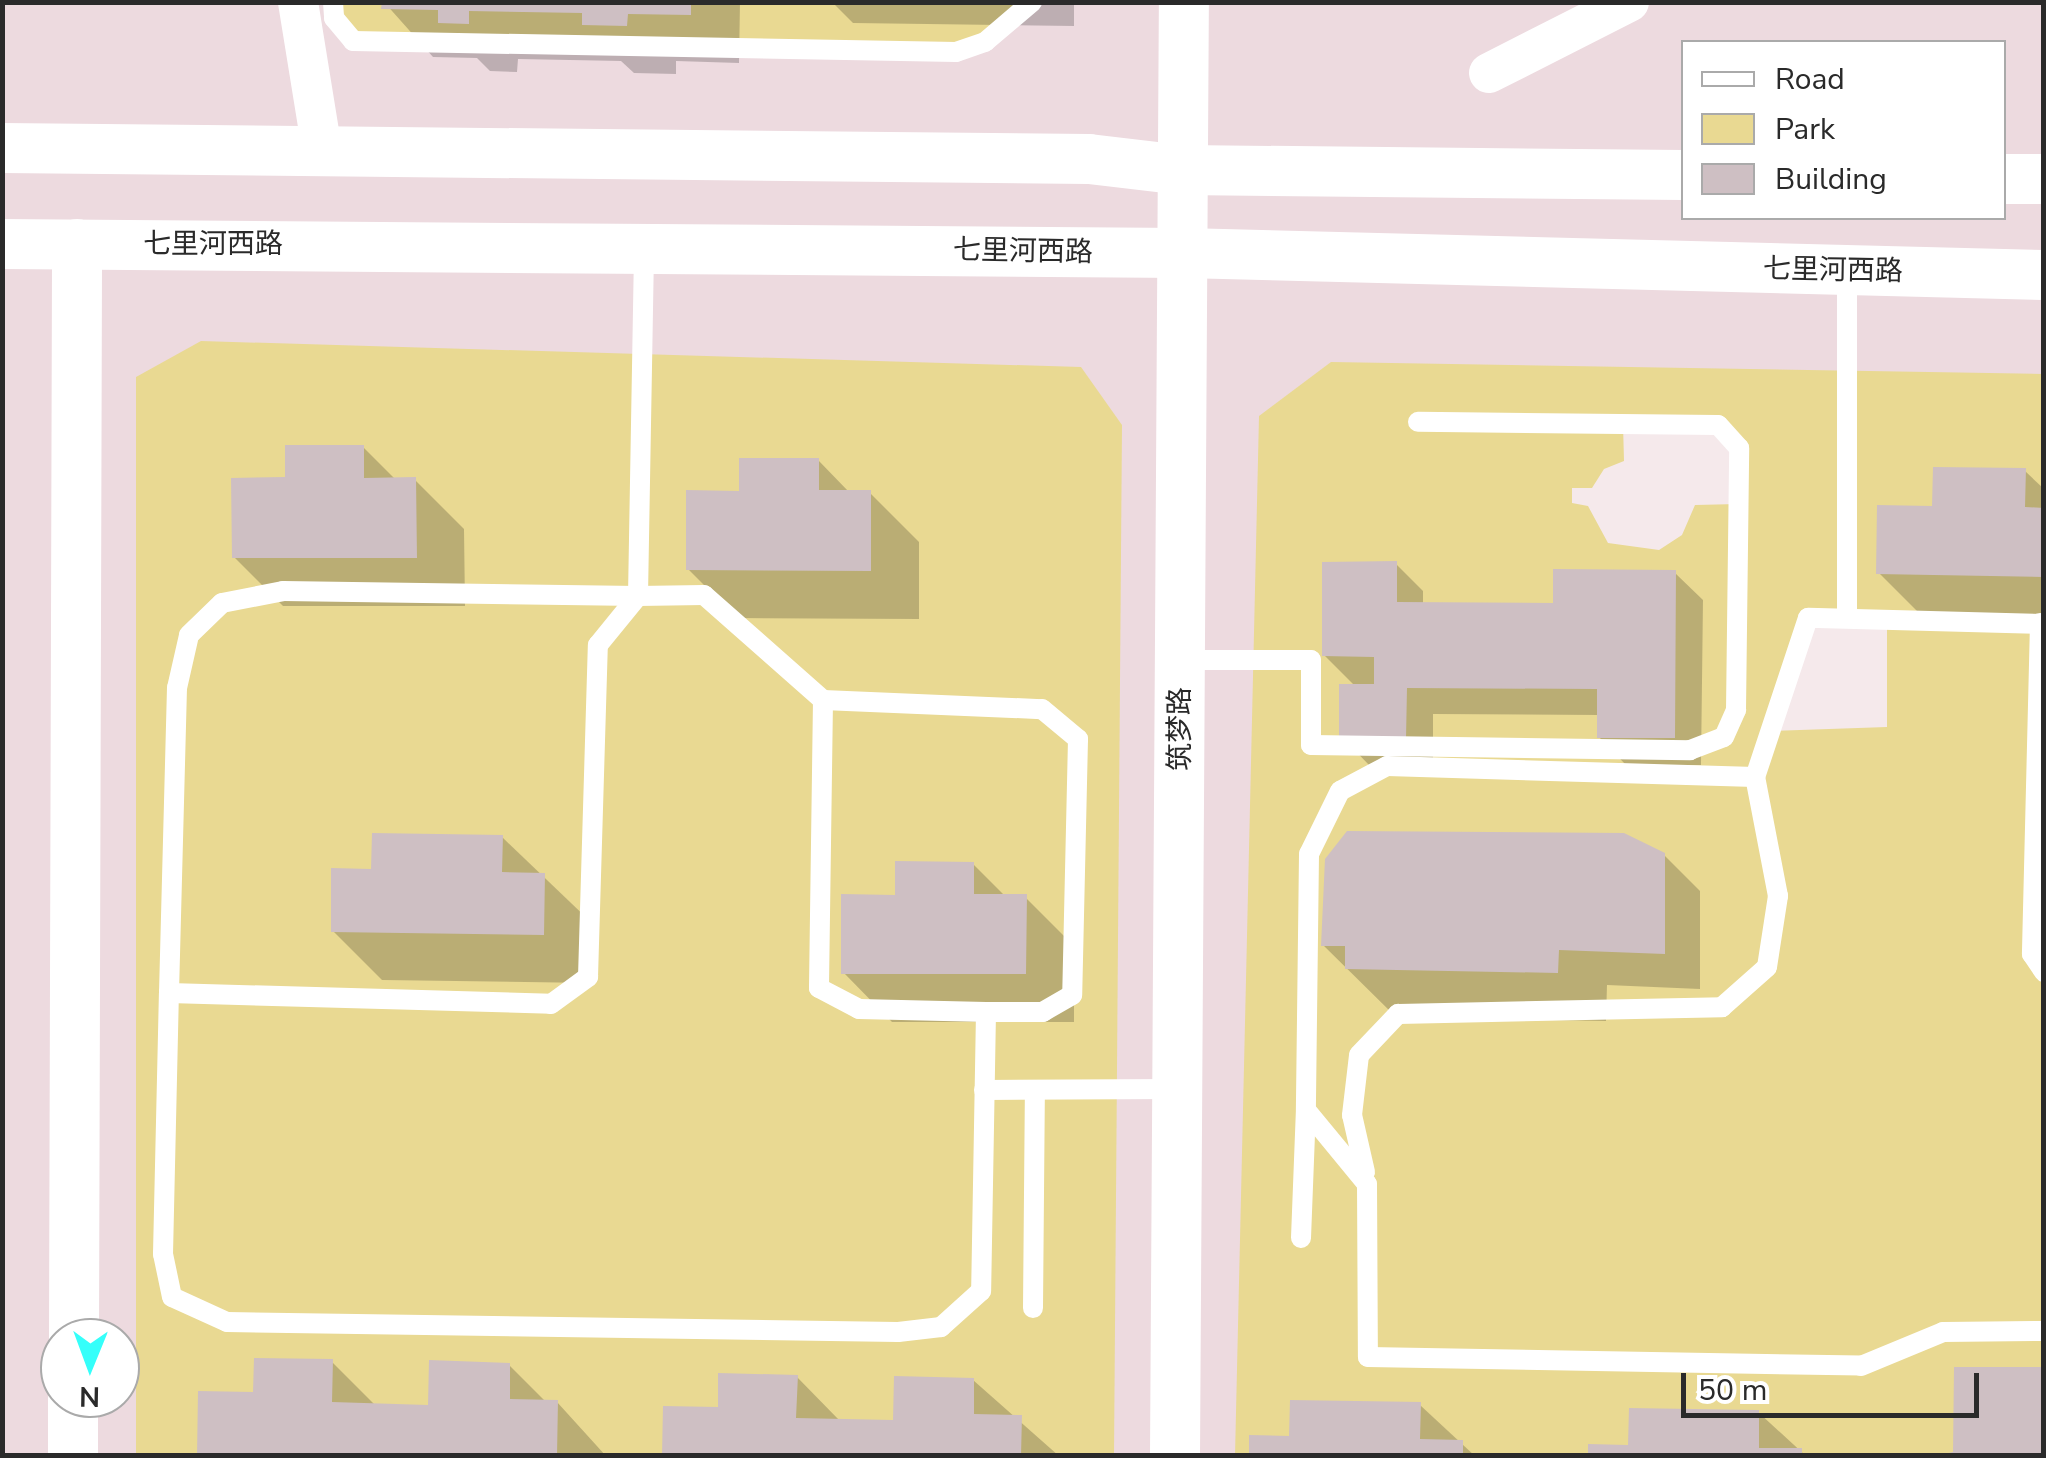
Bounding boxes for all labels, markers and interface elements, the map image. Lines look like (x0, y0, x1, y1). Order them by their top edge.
legend (1681, 40, 2006, 220)
text: Road (1775, 59, 1845, 100)
text: Park (1775, 109, 1835, 150)
text: Building (1775, 159, 1887, 200)
street label: 七里河西路 (143, 227, 283, 261)
street label: 七里河西路 (953, 233, 1093, 269)
street label: 七里河西路 (1763, 252, 1903, 288)
street label: 筑梦路 (1163, 687, 1197, 771)
north arrow (40, 1318, 140, 1418)
scale bar (1686, 1353, 1984, 1415)
text: 50 m (1698, 1370, 1767, 1411)
text: N (79, 1377, 100, 1415)

